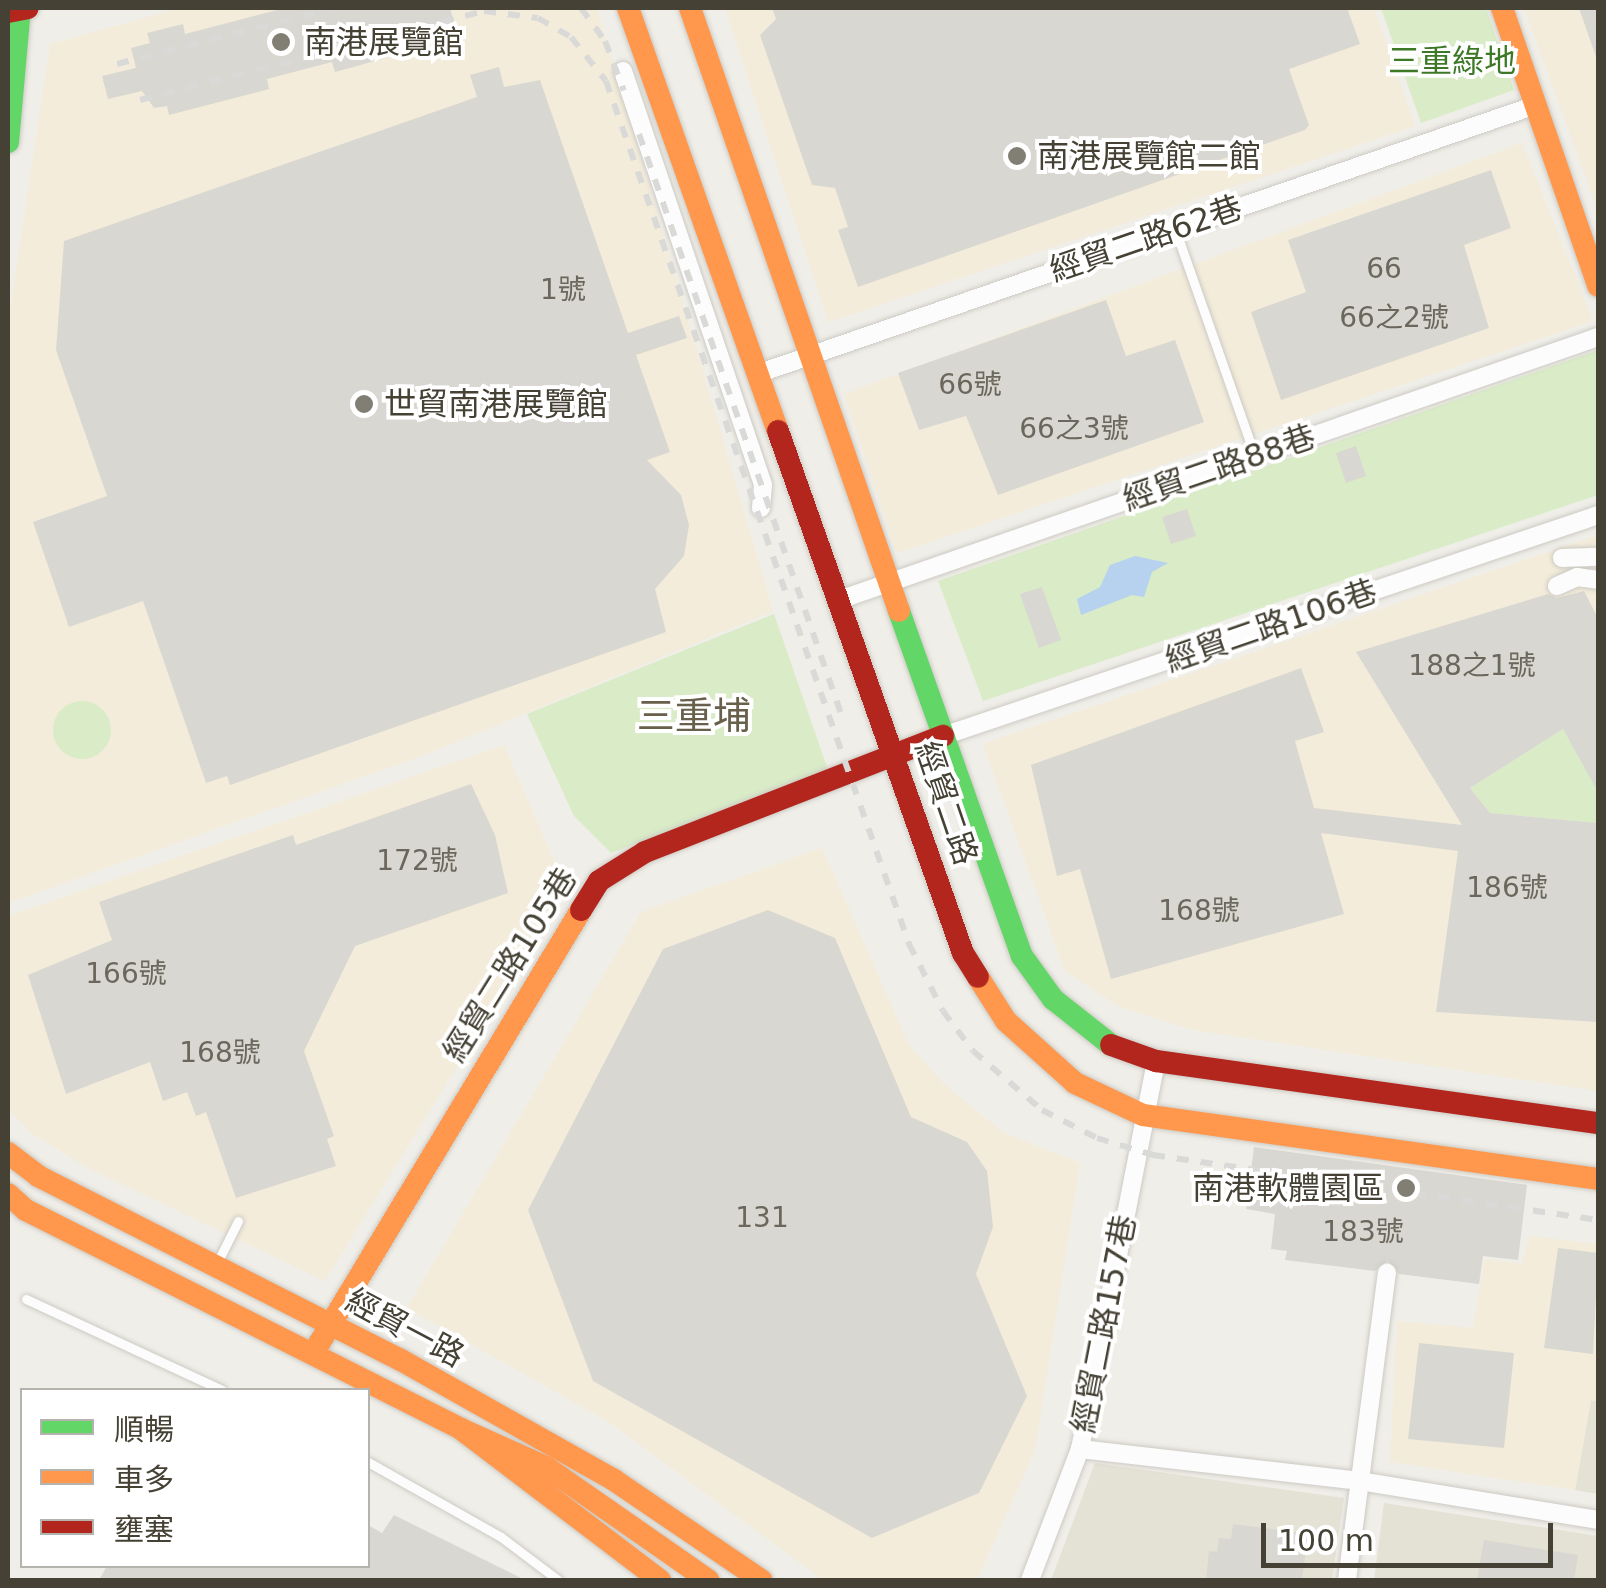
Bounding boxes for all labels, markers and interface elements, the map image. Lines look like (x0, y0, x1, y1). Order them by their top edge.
place label: 南港展覽館 (304, 23, 464, 61)
marker: 南港展覽館 (268, 29, 294, 55)
park label: 三重綠地 (1388, 42, 1516, 80)
place label: 南港展覽館二館 (1037, 137, 1261, 175)
marker: 南港展覽館二館 (1006, 145, 1028, 167)
street label: 經貿二路62巷 (1045, 188, 1247, 290)
house number: 66 (1366, 252, 1402, 286)
house number: 1號 (540, 273, 586, 307)
house number: 66之2號 (1339, 301, 1449, 335)
house number: 66號 (938, 368, 1002, 402)
place label: 世貿南港展覽館 (384, 385, 608, 423)
marker: 世貿南港展覽館 (353, 393, 375, 415)
house number: 66之3號 (1019, 412, 1129, 446)
street label: 經貿二路88巷 (1118, 417, 1320, 519)
street label: 經貿二路106巷 (1160, 572, 1382, 680)
house number: 188之1號 (1408, 649, 1536, 683)
district label: 三重埔 (637, 694, 751, 740)
street label: 經貿二路 (907, 736, 985, 870)
house number: 172號 (376, 844, 458, 878)
street label: 經貿二路105巷 (435, 861, 585, 1069)
house number: 186號 (1466, 871, 1548, 905)
house number: 168號 (1158, 894, 1240, 928)
house number: 166號 (85, 957, 167, 991)
house number: 168號 (179, 1036, 261, 1070)
place label: 南港軟體園區 (1192, 1169, 1384, 1207)
marker: 南港軟體園區 (1393, 1175, 1419, 1201)
house number: 131 (735, 1201, 789, 1235)
street label: 經貿二路157巷 (1064, 1212, 1144, 1436)
house number: 183號 (1322, 1215, 1404, 1249)
street label: 經貿一路 (339, 1281, 471, 1375)
legend (20, 1388, 370, 1568)
text: 順暢 (114, 1412, 174, 1447)
text: 車多 (114, 1462, 174, 1497)
scale bar (1266, 1503, 1558, 1565)
text: 壅塞 (114, 1512, 174, 1547)
text: 100 m (1278, 1523, 1374, 1558)

